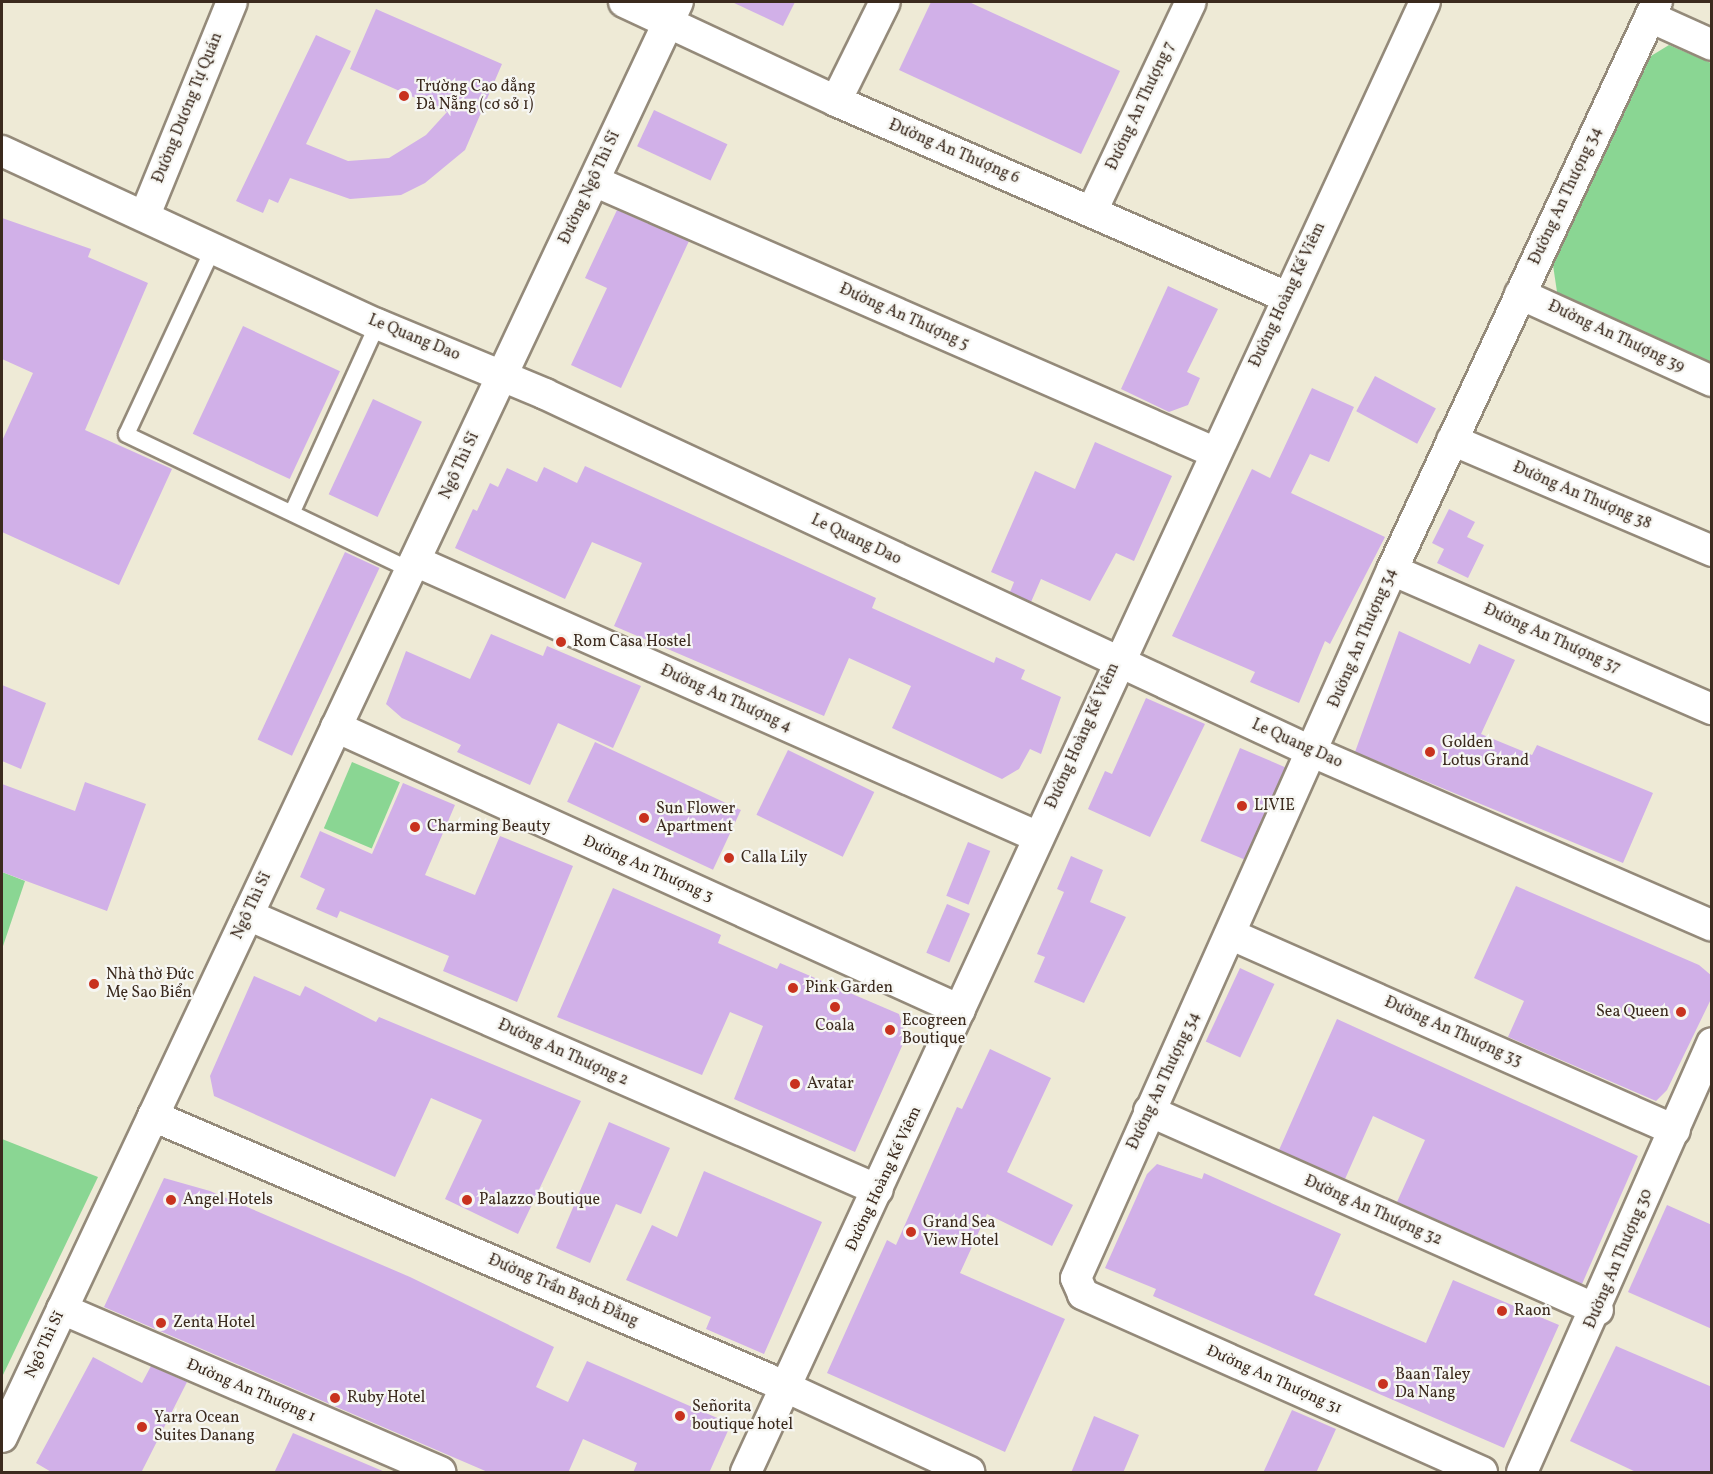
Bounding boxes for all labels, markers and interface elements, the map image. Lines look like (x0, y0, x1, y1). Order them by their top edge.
street label: Đường Dương Tự Quán (149, 30, 227, 186)
street label: Đường An Thượng 7 (1103, 38, 1179, 174)
place label: Trường Cao đẳng Đà Nẵng (cơ sở 1) (416, 77, 536, 115)
marker: Trường Cao đẳng Đà Nẵng (cơ sở 1) (397, 89, 411, 103)
street label: Đường An Thượng 6 (885, 116, 1023, 188)
street label: Đường An Thượng 34 (1525, 124, 1607, 268)
street label: Đường Ngô Thì Sĩ (555, 128, 625, 248)
street label: Đường Hoàng Kế Viêm (1246, 219, 1330, 371)
street label: Đường An Thượng 5 (836, 280, 972, 354)
street label: Đường An Thượng 39 (1544, 297, 1688, 377)
street label: Le Quang Dao (365, 311, 463, 365)
street label: Ngô Thì Sĩ (436, 429, 484, 503)
street label: Đường An Thượng 38 (1510, 458, 1654, 534)
street label: Le Quang Dao (808, 511, 904, 569)
street label: Đường An Thượng 34 (1325, 565, 1401, 711)
street label: Đường An Thượng 37 (1480, 600, 1624, 678)
place label: Rom Casa Hostel (573, 632, 691, 652)
marker: Rom Casa Hostel (554, 635, 568, 649)
street label: Đường Hoàng Kế Viêm (1042, 660, 1124, 812)
street label: Đường An Thượng 4 (657, 661, 795, 737)
street label: Le Quang Dao (1249, 715, 1345, 773)
place label: Golden Lotus Grand (1442, 733, 1529, 771)
marker: Golden Lotus Grand (1423, 745, 1437, 759)
place label: LIVIE (1254, 796, 1295, 816)
place label: Sun Flower Apartment (656, 799, 735, 837)
marker: LIVIE (1235, 799, 1249, 813)
marker: Sun Flower Apartment (637, 811, 651, 825)
place label: Charming Beauty (427, 817, 550, 837)
marker: Charming Beauty (408, 820, 422, 834)
street label: Đường An Thượng 3 (580, 832, 716, 906)
place label: Calla Lily (741, 848, 807, 868)
marker: Calla Lily (722, 851, 736, 865)
street label: Ngô Thì Sĩ (228, 869, 276, 943)
place label: Nhà thờ Đức Mẹ Sao Biển (106, 965, 194, 1003)
marker: Nhà thờ Đức Mẹ Sao Biển (87, 977, 101, 991)
place label: Pink Garden (805, 978, 893, 998)
marker: Pink Garden (786, 981, 800, 995)
street label: Đường An Thượng 33 (1381, 993, 1525, 1071)
marker: Coala (828, 1000, 842, 1014)
place label: Sea Queen (1596, 1002, 1669, 1022)
marker: Sea Queen (1674, 1005, 1688, 1019)
street label: Đường An Thượng 34 (1123, 1009, 1205, 1153)
place label: Ecogreen Boutique (902, 1011, 967, 1049)
street label: Đường An Thượng 2 (495, 1015, 631, 1091)
place label: Coala (815, 1016, 855, 1036)
marker: Ecogreen Boutique (883, 1023, 897, 1037)
place label: Avatar (807, 1074, 854, 1094)
marker: Avatar (788, 1077, 802, 1091)
street label: Đường Hoàng Kế Viêm (842, 1103, 926, 1255)
street label: Đường An Thượng 32 (1301, 1172, 1445, 1250)
street label: Đường An Thượng 30 (1581, 1186, 1657, 1332)
place label: Angel Hotels (183, 1190, 273, 1210)
place label: Palazzo Boutique (479, 1190, 600, 1210)
marker: Angel Hotels (164, 1193, 178, 1207)
marker: Palazzo Boutique (460, 1193, 474, 1207)
place label: Grand Sea View Hotel (923, 1213, 999, 1251)
marker: Grand Sea View Hotel (904, 1225, 918, 1239)
street label: Đường Trần Bạch Đằng (485, 1251, 641, 1331)
place label: Raon (1514, 1301, 1551, 1321)
marker: Raon (1495, 1304, 1509, 1318)
street label: Ngô Thì Sĩ (21, 1308, 69, 1382)
place label: Zenta Hotel (173, 1313, 255, 1333)
marker: Zenta Hotel (154, 1316, 168, 1330)
street label: Đường An Thượng 31 (1203, 1341, 1345, 1419)
street label: Đường An Thượng 1 (183, 1355, 319, 1427)
place label: Baan Taley Da Nang (1395, 1365, 1471, 1403)
marker: Baan Taley Da Nang (1376, 1377, 1390, 1391)
place label: Ruby Hotel (347, 1388, 426, 1408)
marker: Ruby Hotel (328, 1391, 342, 1405)
place label: Señorita boutique hotel (692, 1397, 793, 1435)
place label: Yarra Ocean Suites Danang (154, 1408, 255, 1446)
marker: Señorita boutique hotel (673, 1409, 687, 1423)
marker: Yarra Ocean Suites Danang (135, 1420, 149, 1434)

